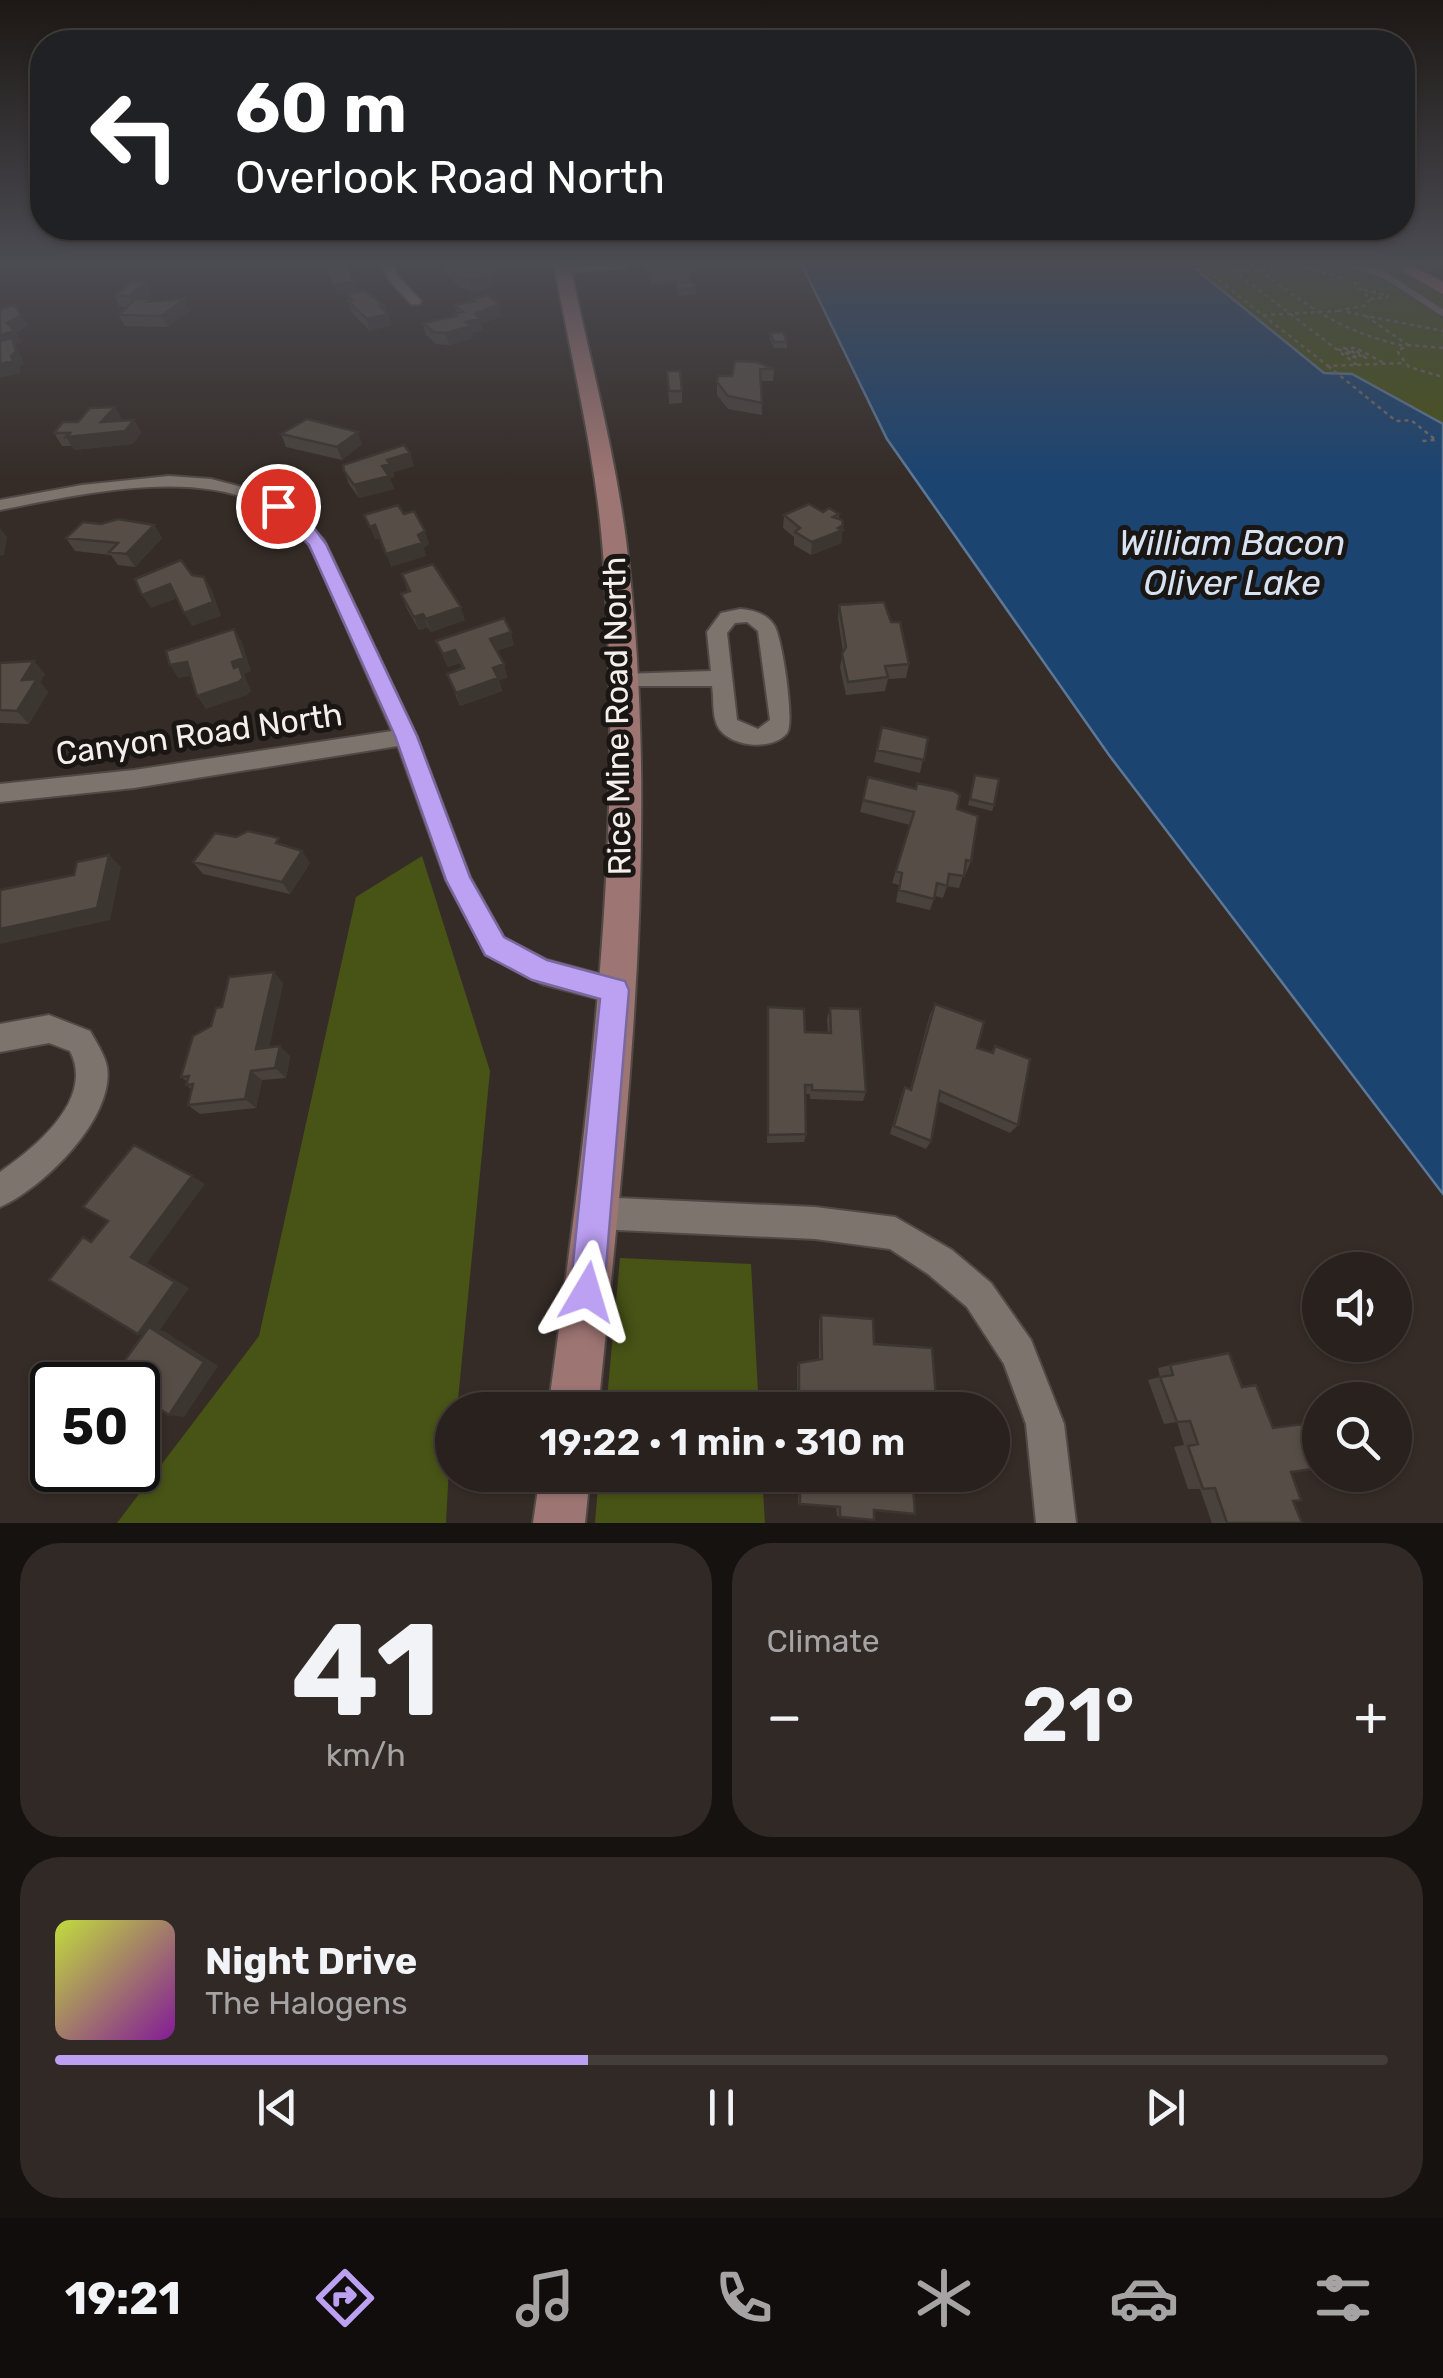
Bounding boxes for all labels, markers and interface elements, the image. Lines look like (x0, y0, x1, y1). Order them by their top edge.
text: 60 m (235, 67, 407, 150)
icon: left (70, 70, 200, 200)
text: Overlook Road North (235, 151, 665, 204)
pin (236, 464, 321, 549)
icon: arrive (251, 479, 306, 534)
water label: William Bacon Oliver Lake (1119, 522, 1345, 604)
street label: Rice Mine Road North (595, 556, 639, 876)
street label: Canyon Road North (53, 695, 345, 773)
position arrow (535, 1240, 639, 1344)
map controls (1302, 1252, 1412, 1492)
button: sound (1302, 1252, 1412, 1362)
speed limit sign: 50 (30, 1362, 160, 1492)
button: search (1302, 1382, 1412, 1492)
text: 19:22 · 1 min · 310 m (540, 1419, 905, 1465)
text: 41 (291, 1593, 441, 1748)
text: Climate (767, 1622, 880, 1660)
text: 21° (1021, 1671, 1135, 1760)
text: − (767, 1684, 802, 1749)
text: + (1354, 1684, 1388, 1749)
text: km/h (326, 1736, 406, 1774)
text: Night Drive (205, 1938, 417, 1984)
text: The Halogens (205, 1984, 408, 2022)
icon: previous (250, 2080, 305, 2135)
icon: pause (694, 2080, 749, 2135)
icon: next (1138, 2080, 1193, 2135)
icon: directions (310, 2263, 380, 2333)
icon: music (510, 2263, 580, 2333)
icon: phone (709, 2263, 779, 2333)
icon: climate (909, 2263, 979, 2333)
icon: car (1109, 2263, 1179, 2333)
icon: filters (1308, 2263, 1378, 2333)
text: 19:21 (65, 2272, 181, 2325)

